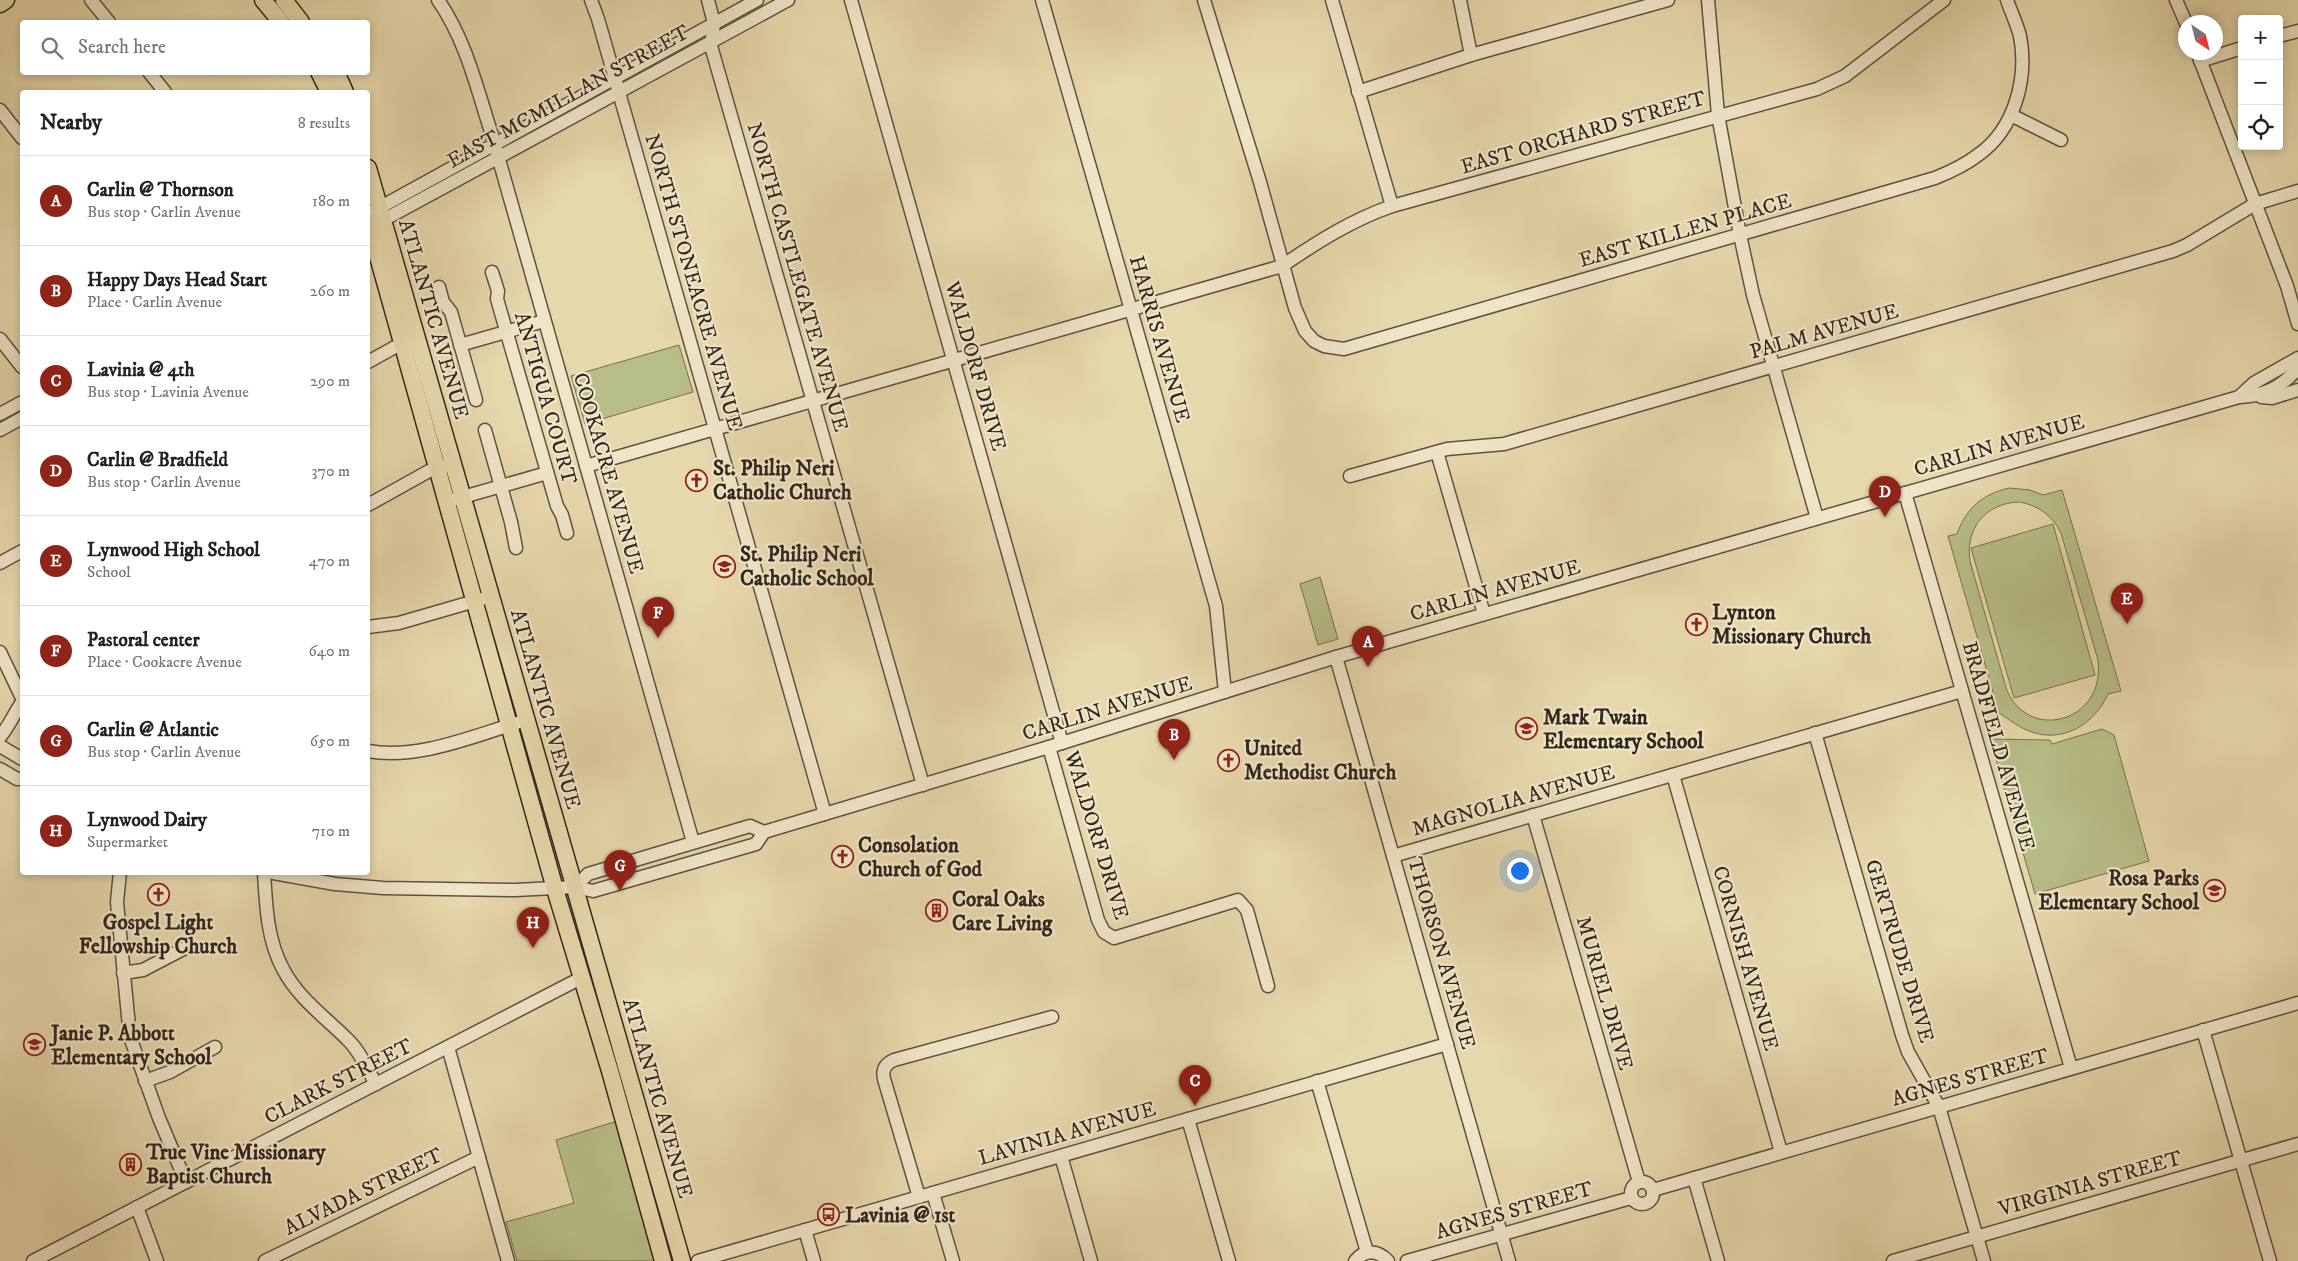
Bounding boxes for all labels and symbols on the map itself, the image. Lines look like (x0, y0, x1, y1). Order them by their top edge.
north arrow (2178, 15, 2223, 60)
street label: EAST MCMILLAN STREET (443, 19, 694, 174)
street label: EAST ORCHARD STREET (1458, 85, 1709, 180)
street label: NORTH CASTLEGATE AVENUE (740, 120, 854, 435)
street label: NORTH STONEACRE AVENUE (638, 131, 748, 434)
street label: EAST KILLEN PLACE (1576, 188, 1795, 274)
street label: ATLANTIC AVENUE (392, 216, 474, 422)
street label: HARRIS AVENUE (1123, 253, 1195, 426)
street label: WALDORF DRIVE (938, 278, 1012, 454)
street label: PALM AVENUE (1747, 298, 1902, 366)
street label: ANTIGUA COURT (508, 309, 582, 488)
street label: COOKACRE AVENUE (567, 370, 649, 577)
street label: CARLIN AVENUE (1911, 409, 2088, 483)
place label: St. Philip Neri Catholic Church (713, 456, 853, 506)
church icon: St. Philip Neri Catholic Church (685, 468, 709, 492)
pin: D (1869, 476, 1901, 517)
place label: St. Philip Neri Catholic School (740, 542, 874, 592)
school or university icon: St. Philip Neri Catholic School (712, 554, 736, 578)
street label: CARLIN AVENUE (1407, 554, 1584, 628)
pin: E (2111, 583, 2143, 624)
pin: F (642, 597, 674, 638)
place label: Lynton Missionary Church (1712, 600, 1872, 650)
street label: ATLANTIC AVENUE (504, 606, 586, 812)
church icon: Lynton Missionary Church (1684, 612, 1708, 636)
pin: A (1352, 626, 1384, 667)
street label: BRADFIELD AVENUE (1956, 638, 2040, 854)
street label: CARLIN AVENUE (1019, 671, 1195, 747)
place label: Mark Twain Elementary School (1543, 705, 1704, 755)
school or university icon: Mark Twain Elementary School (1515, 717, 1539, 741)
pin: B (1158, 719, 1190, 760)
place label: United Methodist Church (1244, 736, 1397, 786)
street label: WALDORF DRIVE (1058, 747, 1134, 923)
church icon: United Methodist Church (1216, 748, 1240, 772)
street label: MAGNOLIA AVENUE (1409, 760, 1618, 842)
place label: Consolation Church of God (858, 833, 983, 883)
church icon: Consolation Church of God (830, 845, 854, 869)
pin: G (604, 850, 636, 891)
street label: THORSON AVENUE (1401, 854, 1481, 1052)
street label: GERTRUDE DRIVE (1859, 857, 1939, 1046)
your location (1507, 858, 1533, 884)
street label: CORNISH AVENUE (1706, 863, 1784, 1054)
place label: Rosa Parks Elementary School (2038, 866, 2200, 916)
school or university icon: Rosa Parks Elementary School (2203, 878, 2227, 902)
church icon: Gospel Light Fellowship Church (146, 883, 170, 907)
place label: Coral Oaks Care Living (952, 887, 1053, 937)
building icon: Coral Oaks Care Living (924, 899, 948, 923)
pin: H (517, 907, 549, 948)
place label: Gospel Light Fellowship Church (79, 910, 238, 960)
street label: MURIEL DRIVE (1570, 913, 1638, 1073)
street label: ATLANTIC AVENUE (616, 995, 698, 1201)
place label: Janie P. Abbott Elementary School (49, 1021, 212, 1071)
school or university icon: Janie P. Abbott Elementary School (23, 1033, 47, 1057)
street label: CLARK STREET (260, 1033, 417, 1130)
street label: AGNES STREET (1889, 1043, 2052, 1113)
pin: C (1179, 1065, 1211, 1106)
street label: LAVINIA AVENUE (976, 1096, 1159, 1172)
place label: True Vine Missionary Baptist Church (145, 1140, 327, 1190)
street label: ALVADA STREET (280, 1142, 447, 1241)
street label: VIRGINIA STREET (1995, 1145, 2185, 1223)
building icon: True Vine Missionary Baptist Church (118, 1152, 142, 1176)
street label: AGNES STREET (1433, 1176, 1596, 1246)
bus stop icon: Lavinia @ 1st (817, 1203, 841, 1227)
place label: Lavinia @ 1st (845, 1203, 956, 1229)

